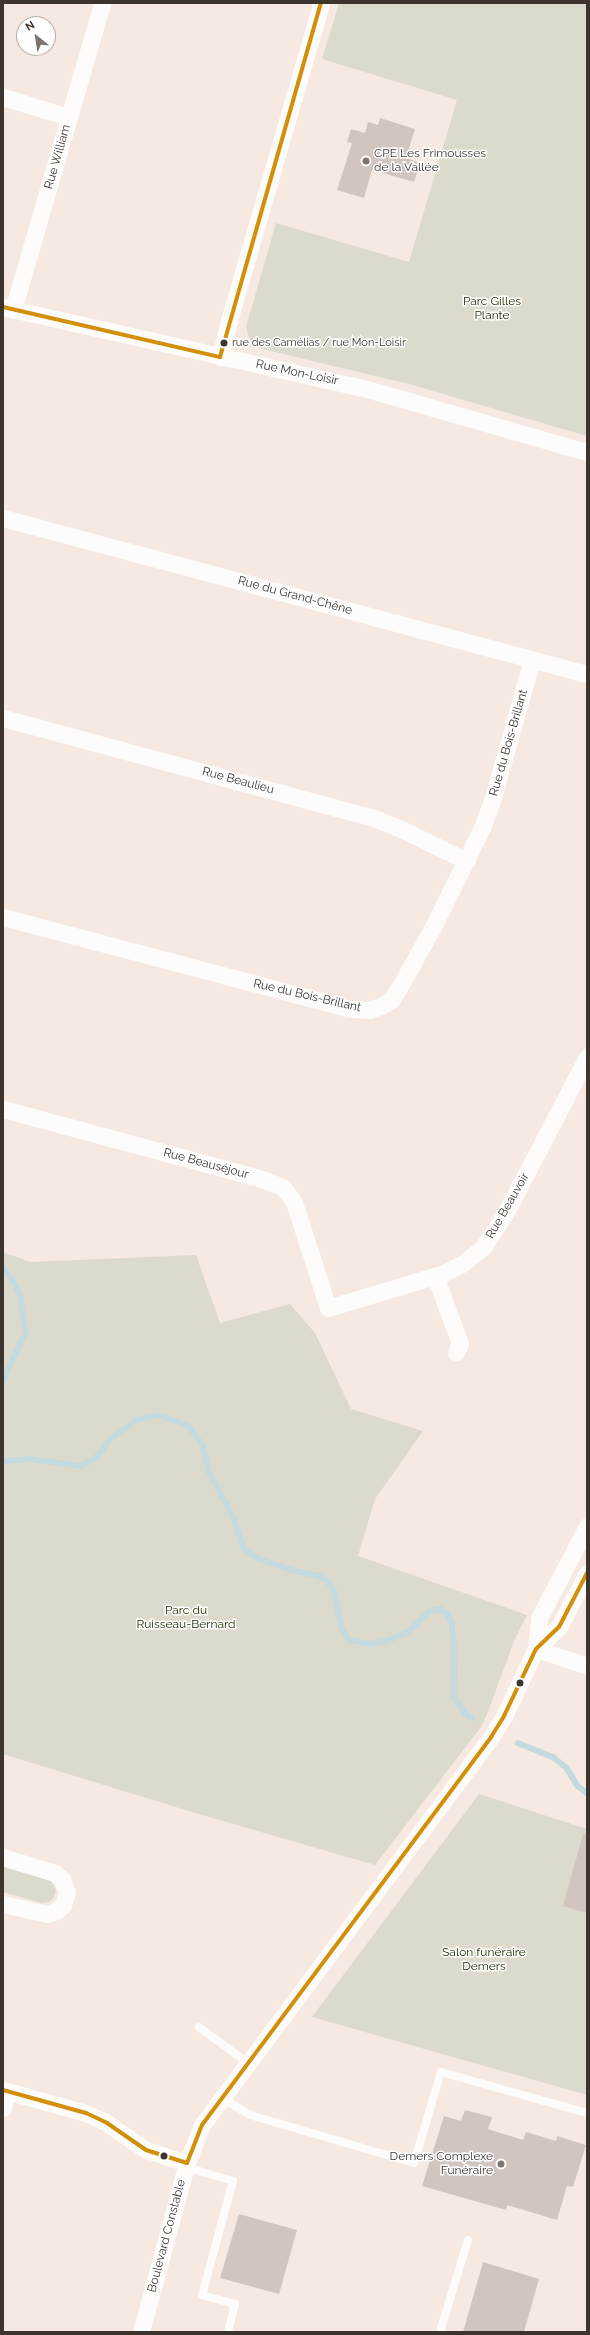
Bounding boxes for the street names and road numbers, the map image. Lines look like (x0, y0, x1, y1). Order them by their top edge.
street label: Rue William (42, 123, 74, 191)
street label: Rue Mon-Loisir (254, 357, 340, 389)
street label: Rue du Grand-Chêne (236, 574, 354, 618)
street label: Rue du Bois-Brillant (487, 688, 531, 798)
street label: Rue Beaulieu (201, 765, 275, 797)
street label: Rue du Bois-Brillant (252, 977, 362, 1015)
street label: Rue Beauséjour (162, 1146, 250, 1182)
street label: Rue Beauvoir (483, 1170, 533, 1242)
street label: Boulevard Constable (145, 2178, 189, 2294)

